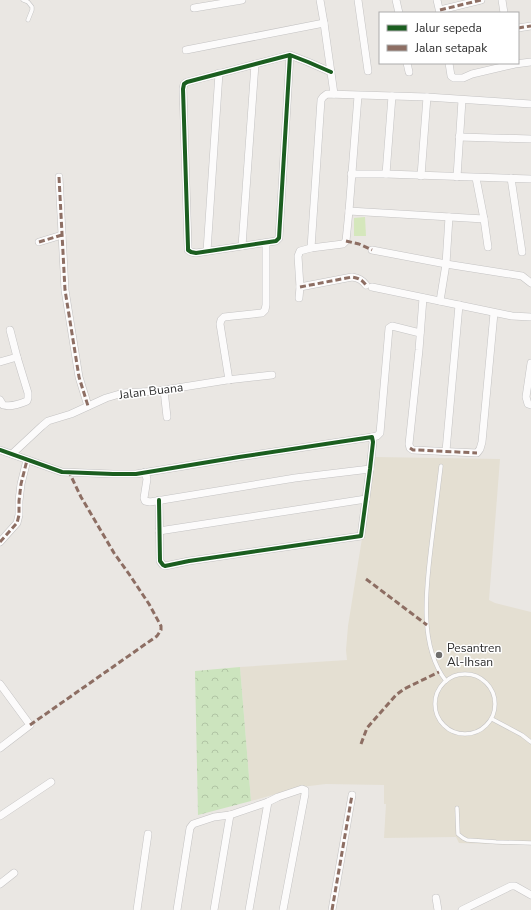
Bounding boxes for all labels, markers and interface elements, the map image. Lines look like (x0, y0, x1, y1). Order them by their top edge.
legend (379, 12, 519, 64)
text: Jalur sepeda (414, 20, 482, 36)
text: Jalan setapak (414, 40, 488, 56)
street label: Jalan Buana (117, 379, 184, 403)
place label: Pesantren Al-Ihsan (447, 640, 501, 670)
marker: Pesantren Al-Ihsan (434, 650, 444, 660)

